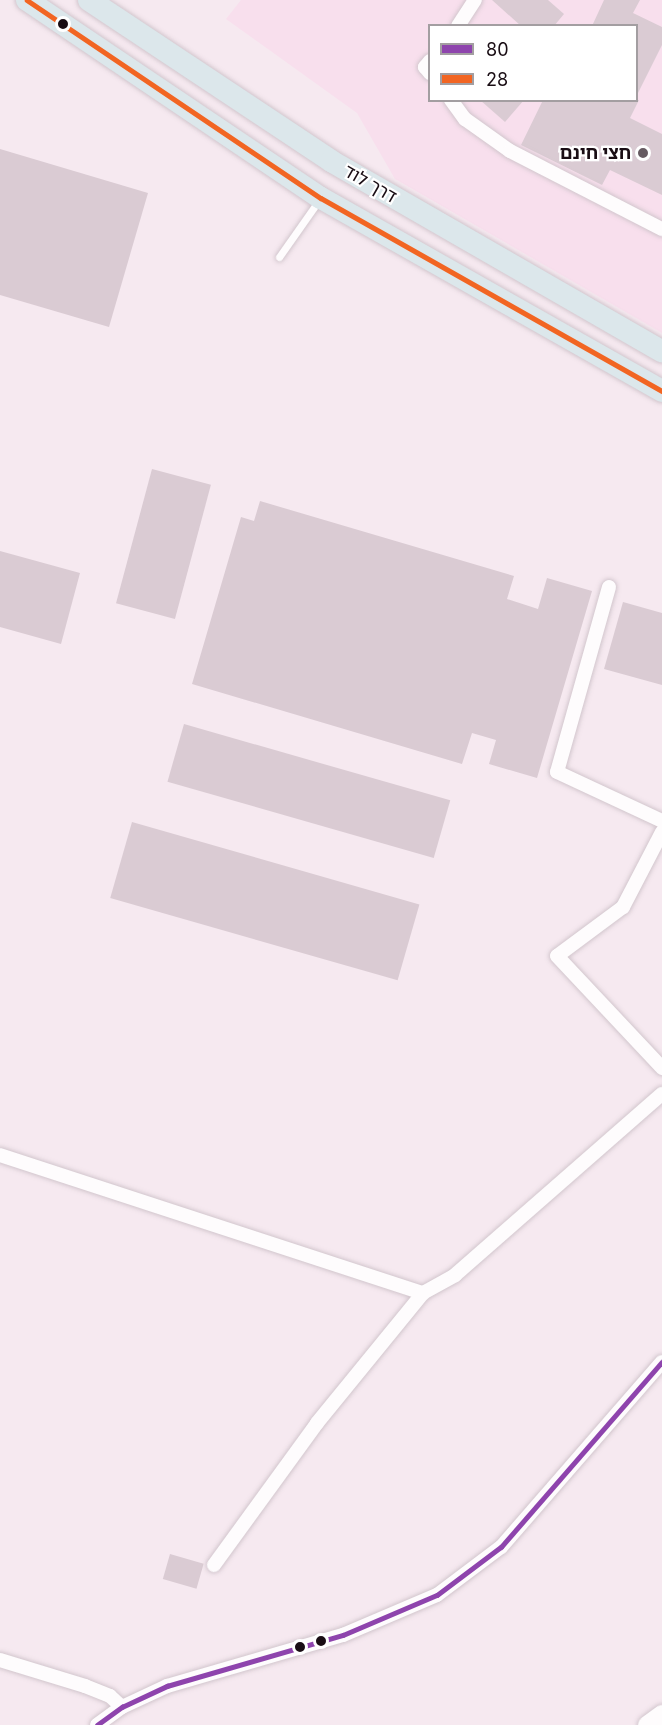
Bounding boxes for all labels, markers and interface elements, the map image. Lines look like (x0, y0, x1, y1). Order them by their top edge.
unlabelled marker (57, 18, 69, 30)
legend (428, 24, 638, 102)
text: 80 (486, 39, 509, 60)
text: 28 (486, 69, 508, 90)
place label: חצי חינם (560, 142, 631, 164)
marker: חצי חינם (636, 146, 650, 160)
street label: דרך לוד (340, 160, 400, 208)
unlabelled marker (315, 1635, 327, 1647)
unlabelled marker (294, 1641, 306, 1653)

